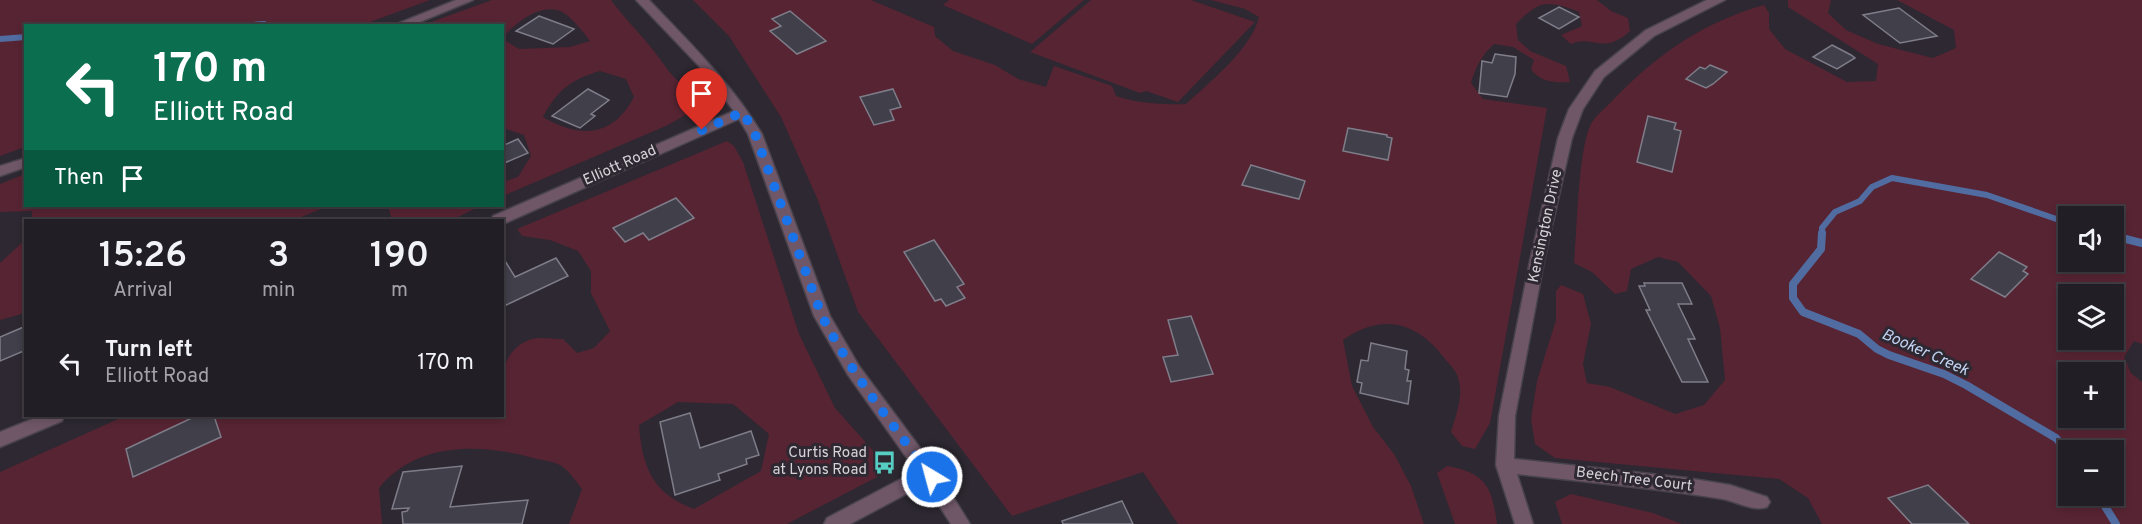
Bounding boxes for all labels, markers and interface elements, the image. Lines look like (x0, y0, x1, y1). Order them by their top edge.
text: 170 m (153, 44, 267, 97)
icon: left (54, 48, 132, 126)
pin (676, 68, 727, 130)
icon: arrive (685, 77, 718, 110)
text: Elliott Road (153, 96, 294, 130)
street label: Elliott Road (580, 141, 660, 191)
icon: arrive (116, 162, 149, 195)
text: Then (54, 165, 104, 192)
street label: Kensington Drive (1525, 168, 1567, 284)
map controls (2058, 206, 2124, 506)
button: sound (2058, 206, 2124, 272)
text: 15:26 (99, 234, 187, 280)
text: 3 (268, 234, 289, 280)
text: 190 (370, 234, 429, 280)
text: Arrival (113, 278, 173, 304)
text: min (262, 278, 295, 304)
text: m (391, 278, 408, 304)
button: layers (2058, 284, 2124, 350)
water label: Booker Creek (1878, 325, 1972, 381)
text: Turn left (105, 337, 193, 364)
icon: left (54, 347, 87, 380)
text: 170 m (417, 350, 474, 377)
button: + (2058, 362, 2124, 428)
text: Elliott Road (105, 364, 209, 390)
button: − (2058, 440, 2124, 506)
place label: Curtis Road at Lyons Road (772, 444, 867, 480)
position arrow (900, 445, 964, 509)
bus stop icon: Curtis Road at Lyons Road (872, 449, 898, 475)
street label: Beech Tree Court (1575, 463, 1693, 497)

